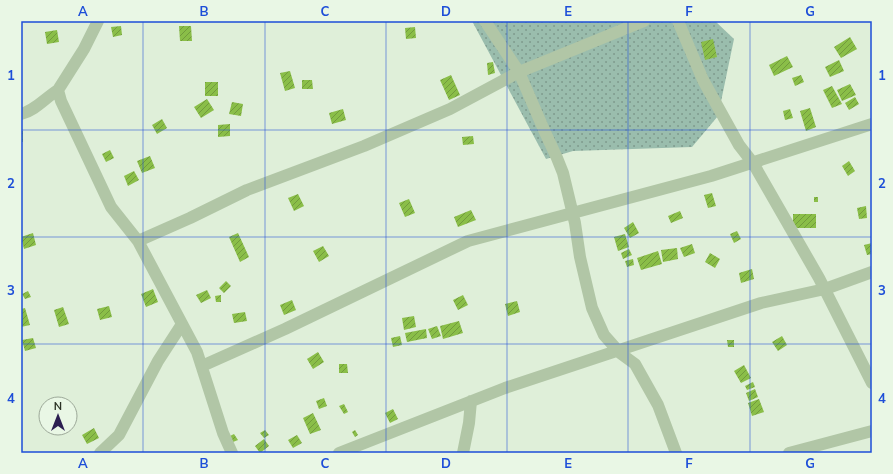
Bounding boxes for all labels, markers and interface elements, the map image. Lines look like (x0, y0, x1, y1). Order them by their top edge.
text: A (78, 3, 88, 19)
text: B (200, 3, 209, 19)
text: C (321, 3, 330, 19)
text: D (441, 3, 451, 19)
text: E (564, 3, 572, 19)
text: F (685, 3, 693, 19)
text: G (805, 3, 815, 19)
text: 1 (7, 67, 15, 83)
text: 1 (878, 67, 886, 83)
text: 2 (7, 175, 15, 191)
text: 2 (878, 175, 886, 191)
text: 3 (7, 282, 15, 298)
text: 3 (878, 282, 886, 298)
text: 4 (7, 390, 15, 406)
text: 4 (878, 390, 886, 406)
north arrow (38, 396, 78, 436)
text: N (54, 399, 62, 413)
text: A (78, 455, 88, 471)
text: B (200, 455, 209, 471)
text: C (321, 455, 330, 471)
text: D (441, 455, 451, 471)
text: E (564, 455, 572, 471)
text: F (685, 455, 693, 471)
text: G (805, 455, 815, 471)

